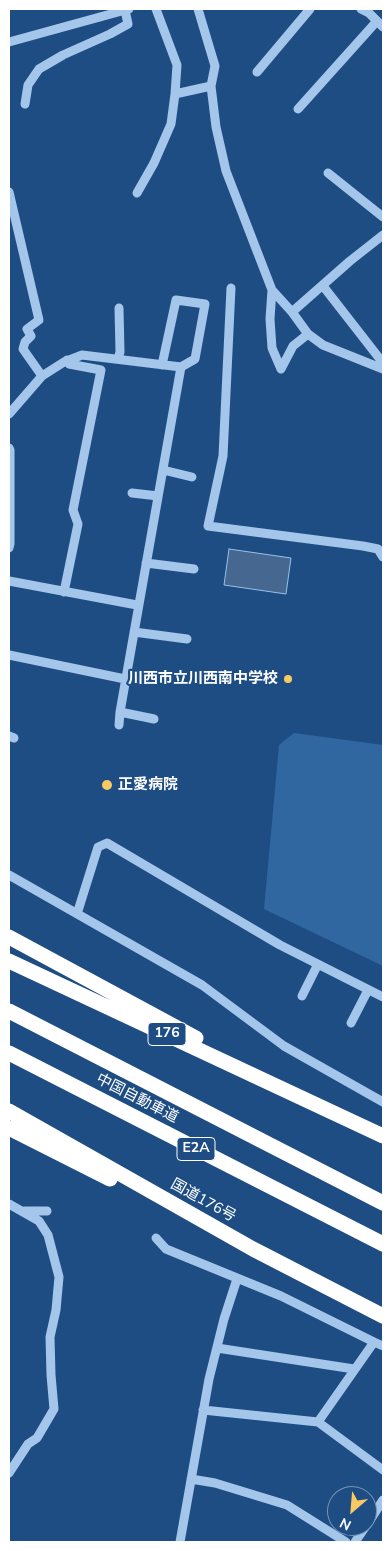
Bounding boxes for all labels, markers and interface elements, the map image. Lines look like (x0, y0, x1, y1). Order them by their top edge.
place label: 川西市立川西南中学校 (128, 670, 278, 688)
marker: 川西市立川西南中学校 (282, 673, 294, 685)
place label: 正愛病院 (118, 776, 178, 794)
marker: 正愛病院 (100, 778, 114, 792)
road number: 176 (148, 1022, 186, 1046)
street label: 中国自動車道 (93, 1071, 181, 1127)
road number: E2A (177, 1138, 215, 1160)
street label: 国道176号 (167, 1176, 239, 1226)
north arrow (327, 1486, 377, 1536)
text: N (336, 1513, 354, 1535)

